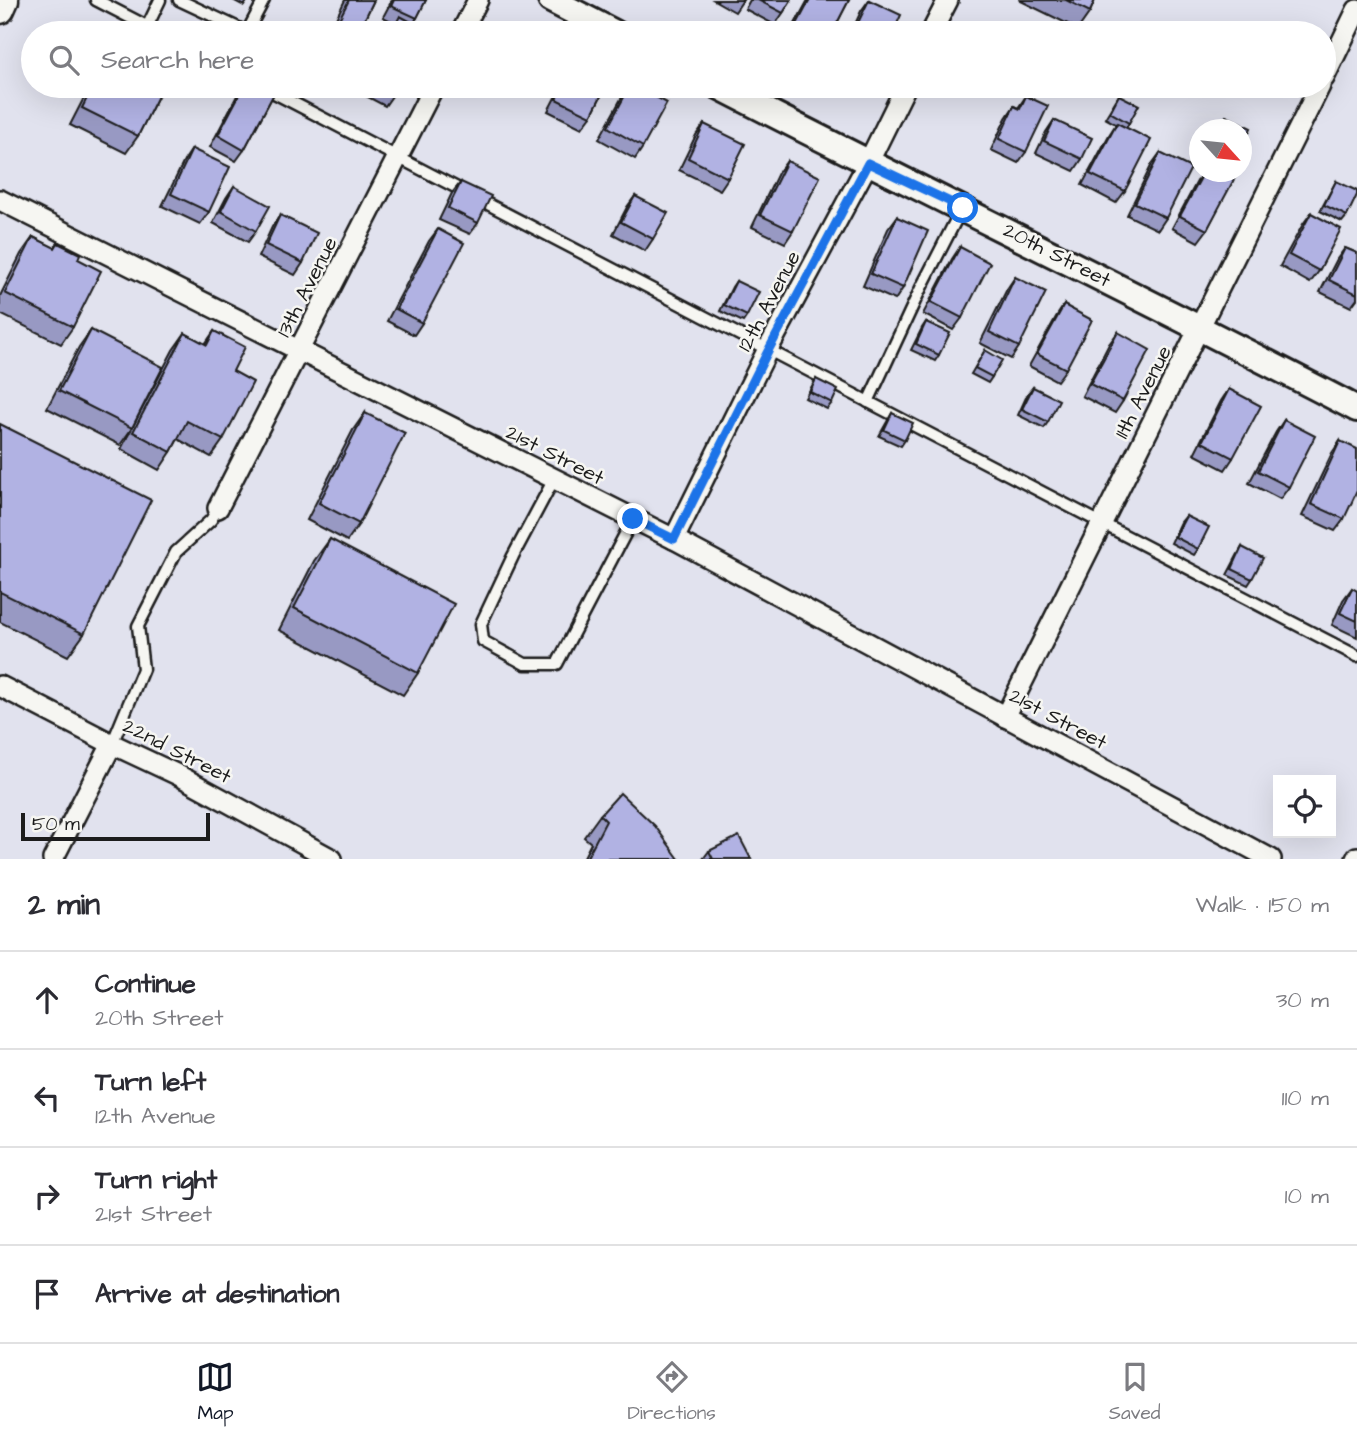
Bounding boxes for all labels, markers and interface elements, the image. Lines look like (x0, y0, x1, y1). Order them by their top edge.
search box (21, 21, 1336, 98)
icon: search (45, 41, 83, 79)
text: Search here (101, 42, 254, 78)
north arrow (1189, 119, 1252, 182)
route start (947, 192, 978, 223)
street label: 20th Street (998, 215, 1116, 295)
street label: 13th Avenue (269, 232, 345, 342)
street label: 12th Avenue (730, 246, 808, 356)
street label: 11th Avenue (1107, 340, 1179, 444)
street label: 21st Street (501, 418, 610, 492)
route end (617, 503, 648, 534)
street label: 21st Street (1004, 681, 1112, 757)
street label: 22nd Street (118, 711, 237, 791)
map controls (1273, 775, 1336, 838)
button: locate (1273, 775, 1336, 838)
scale bar (21, 810, 210, 842)
text: 50 m (32, 811, 80, 838)
text: 2 min (28, 884, 100, 926)
text: Walk · 150 m (1195, 889, 1329, 921)
text: Continue (95, 966, 196, 1002)
icon: ahead (28, 981, 66, 1019)
text: 30 m (1276, 984, 1329, 1016)
text: 20th Street (95, 1002, 224, 1034)
text: Turn left (95, 1064, 206, 1100)
icon: left (28, 1079, 66, 1117)
text: 110 m (1281, 1082, 1329, 1114)
text: 12th Avenue (95, 1100, 216, 1132)
text: Turn right (95, 1162, 217, 1198)
icon: right (28, 1177, 66, 1215)
text: 10 m (1284, 1180, 1329, 1212)
text: 21st Street (95, 1198, 212, 1230)
icon: arrive (28, 1275, 66, 1313)
text: Arrive at destination (95, 1276, 340, 1312)
tab: Map (196, 1358, 234, 1427)
tab: Directions (627, 1358, 716, 1427)
tab: Saved (1109, 1358, 1160, 1427)

